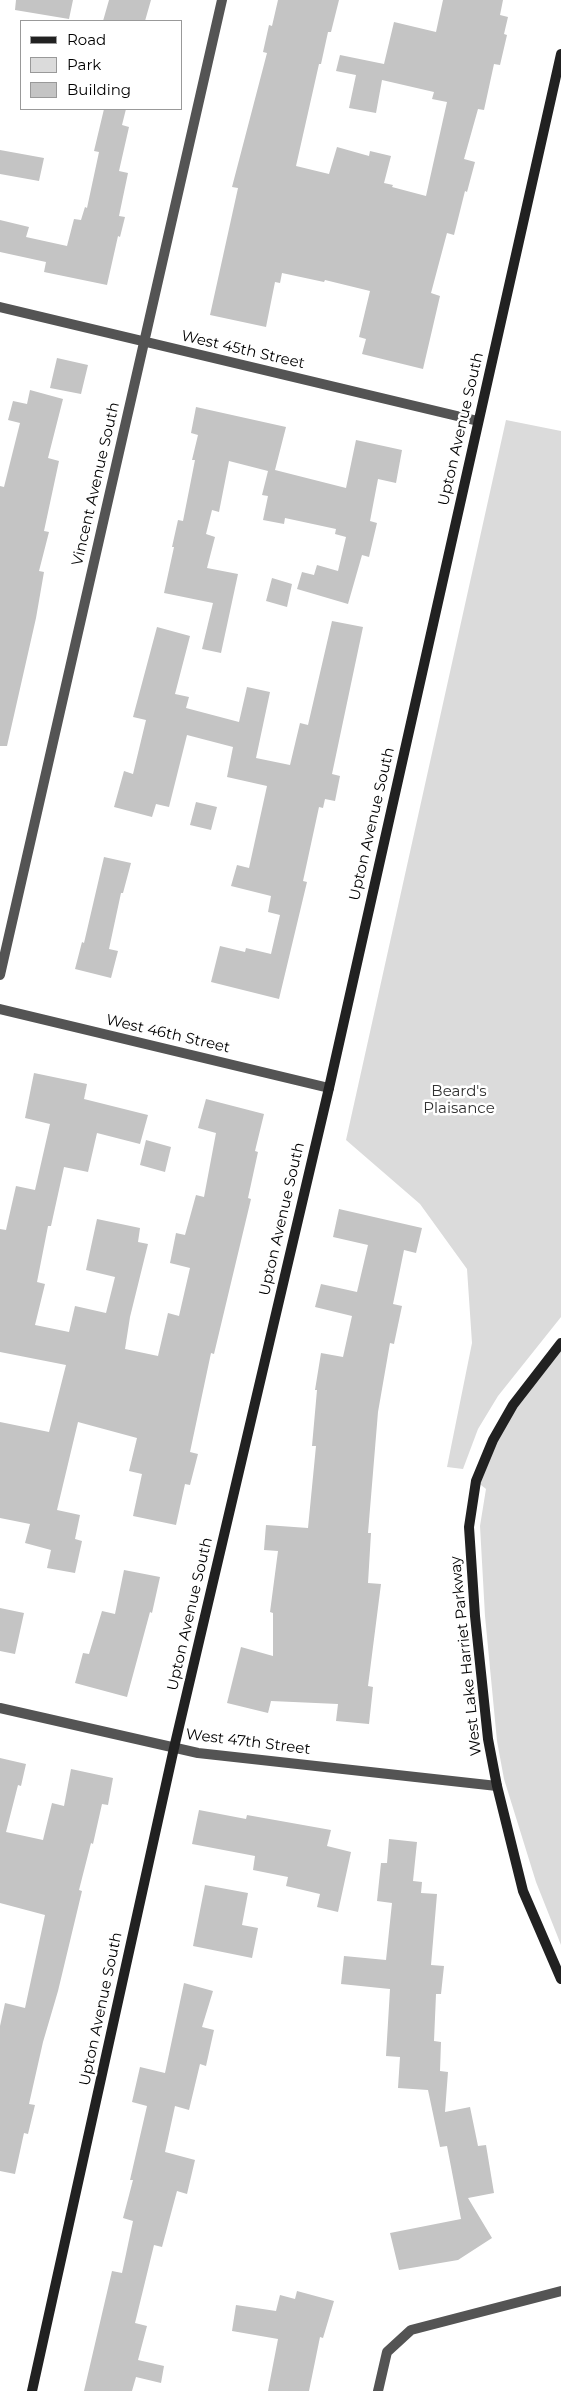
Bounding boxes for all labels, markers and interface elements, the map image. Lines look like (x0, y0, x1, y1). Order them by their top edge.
legend (20, 20, 182, 110)
text: Road (67, 30, 106, 49)
text: Park (67, 55, 101, 74)
text: Building (67, 80, 131, 99)
street label: West 45th Street (180, 327, 306, 373)
street label: Upton Avenue South (435, 351, 487, 507)
street label: Vincent Avenue South (68, 400, 124, 568)
street label: Upton Avenue South (346, 746, 398, 902)
street label: West 46th Street (104, 1011, 232, 1057)
park label: Beard's Plaisance (423, 1083, 495, 1118)
street label: Upton Avenue South (256, 1141, 308, 1297)
street label: Upton Avenue South (164, 1536, 216, 1692)
street label: West Lake Harriet Parkway (447, 1555, 485, 1757)
street label: West 47th Street (185, 1725, 311, 1759)
street label: Upton Avenue South (76, 1930, 126, 2088)

